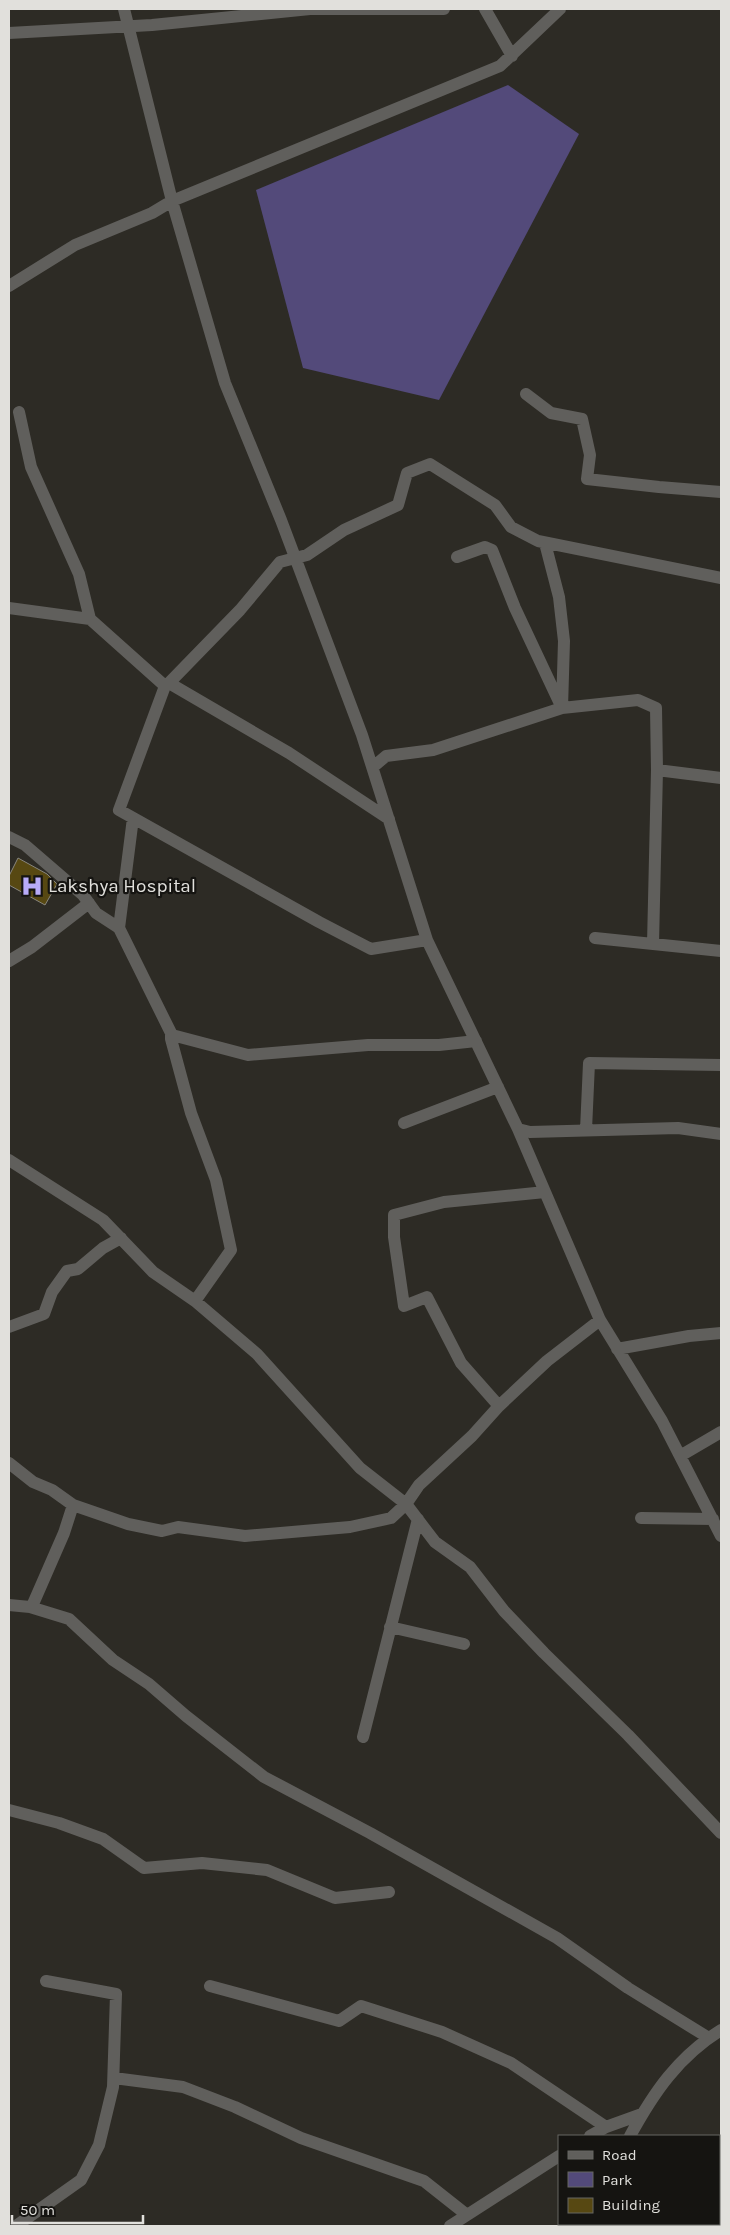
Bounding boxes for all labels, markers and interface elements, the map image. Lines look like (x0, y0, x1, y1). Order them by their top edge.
hospital icon: Lakshya Hospital (19, 873, 45, 899)
place label: Lakshya Hospital (48, 875, 196, 897)
legend (558, 2135, 720, 2225)
text: Road (602, 2146, 637, 2164)
text: Park (602, 2171, 632, 2189)
scale bar (12, 2192, 144, 2224)
text: Building (602, 2196, 660, 2214)
text: 50 m (20, 2201, 55, 2219)

